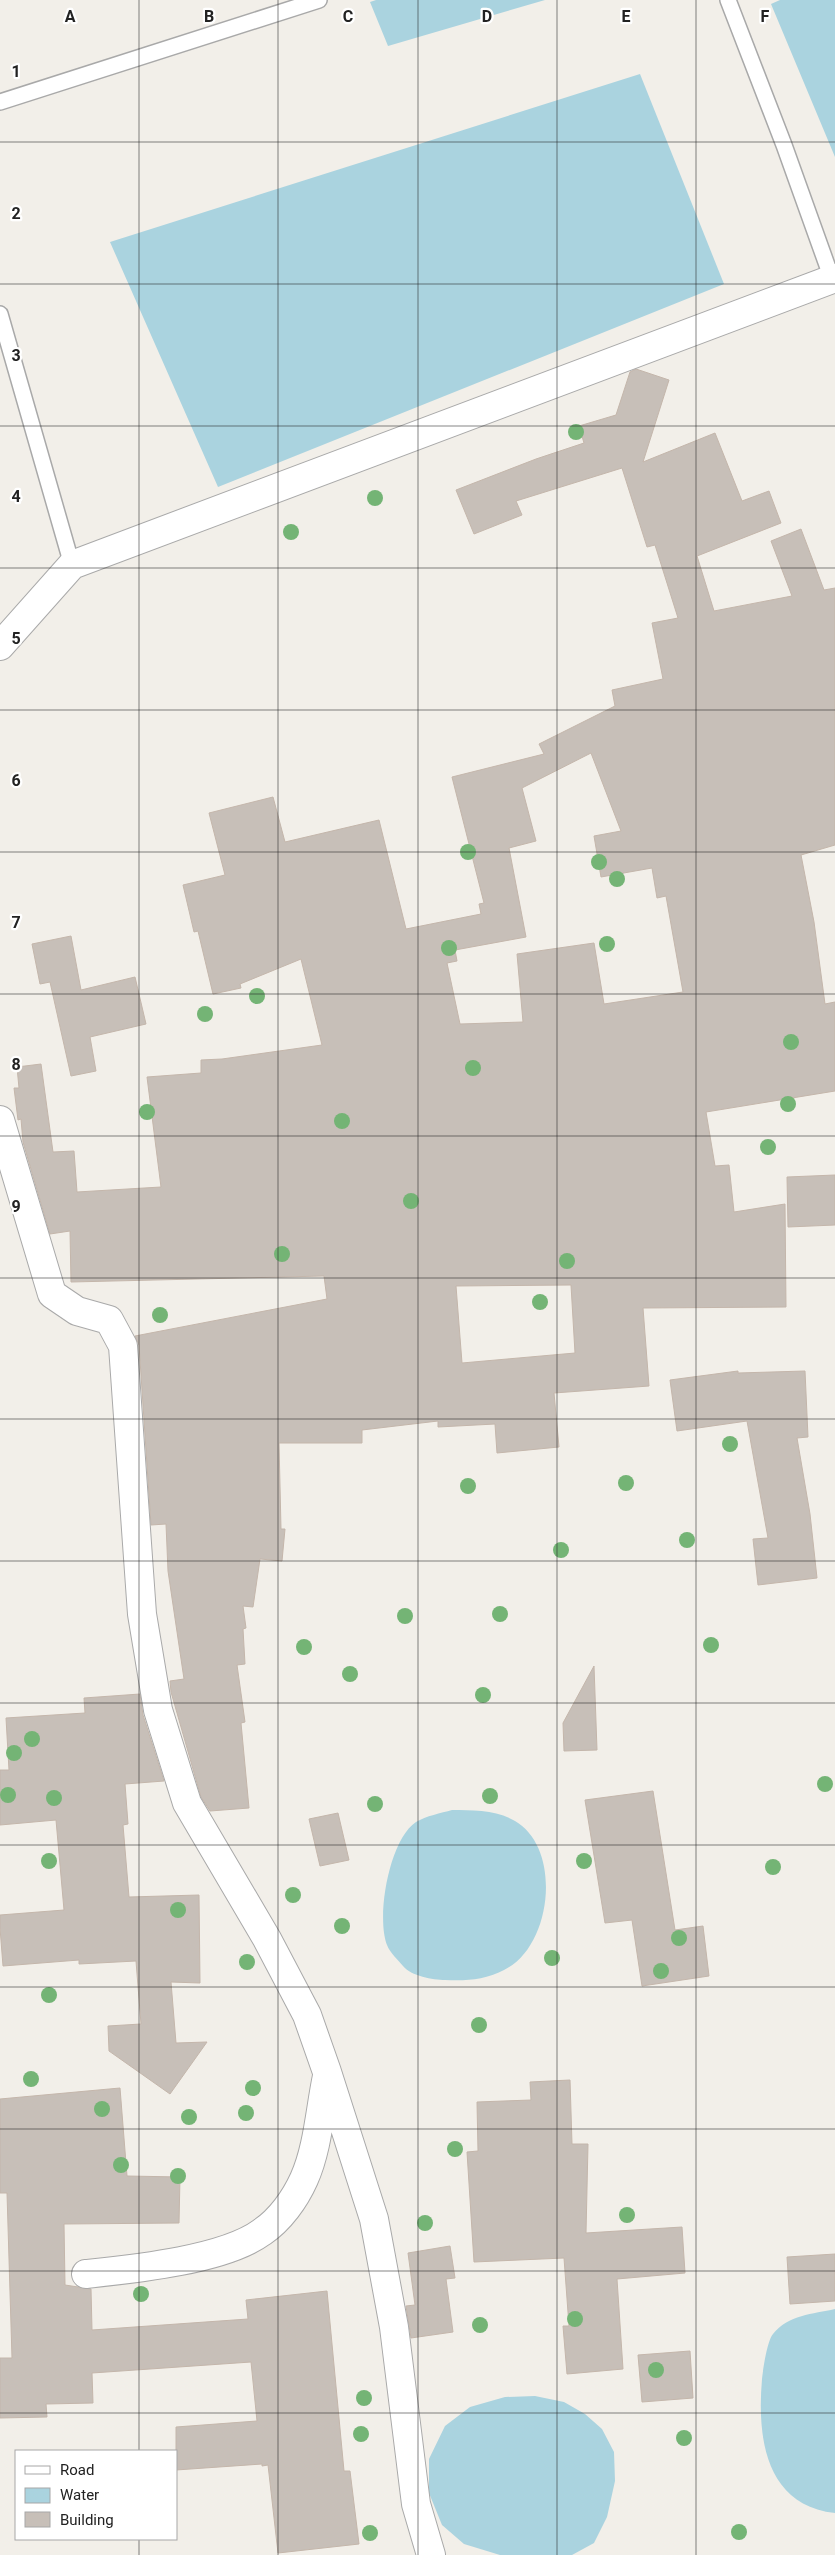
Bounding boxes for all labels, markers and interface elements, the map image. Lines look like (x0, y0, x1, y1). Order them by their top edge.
text: A (65, 7, 76, 26)
text: B (204, 7, 214, 26)
text: C (343, 7, 353, 26)
text: D (482, 7, 492, 26)
text: E (622, 7, 631, 26)
text: F (761, 7, 770, 26)
text: 1 (11, 62, 21, 81)
text: 2 (11, 204, 21, 223)
text: 3 (11, 346, 21, 365)
text: 4 (11, 487, 21, 506)
text: 5 (11, 629, 21, 648)
text: 6 (11, 771, 21, 790)
text: 7 (11, 913, 21, 932)
text: 8 (11, 1055, 21, 1074)
text: 9 (11, 1197, 21, 1216)
legend (15, 2450, 178, 2540)
text: Road (60, 2461, 94, 2479)
text: Water (60, 2486, 99, 2504)
text: Building (60, 2511, 114, 2529)

